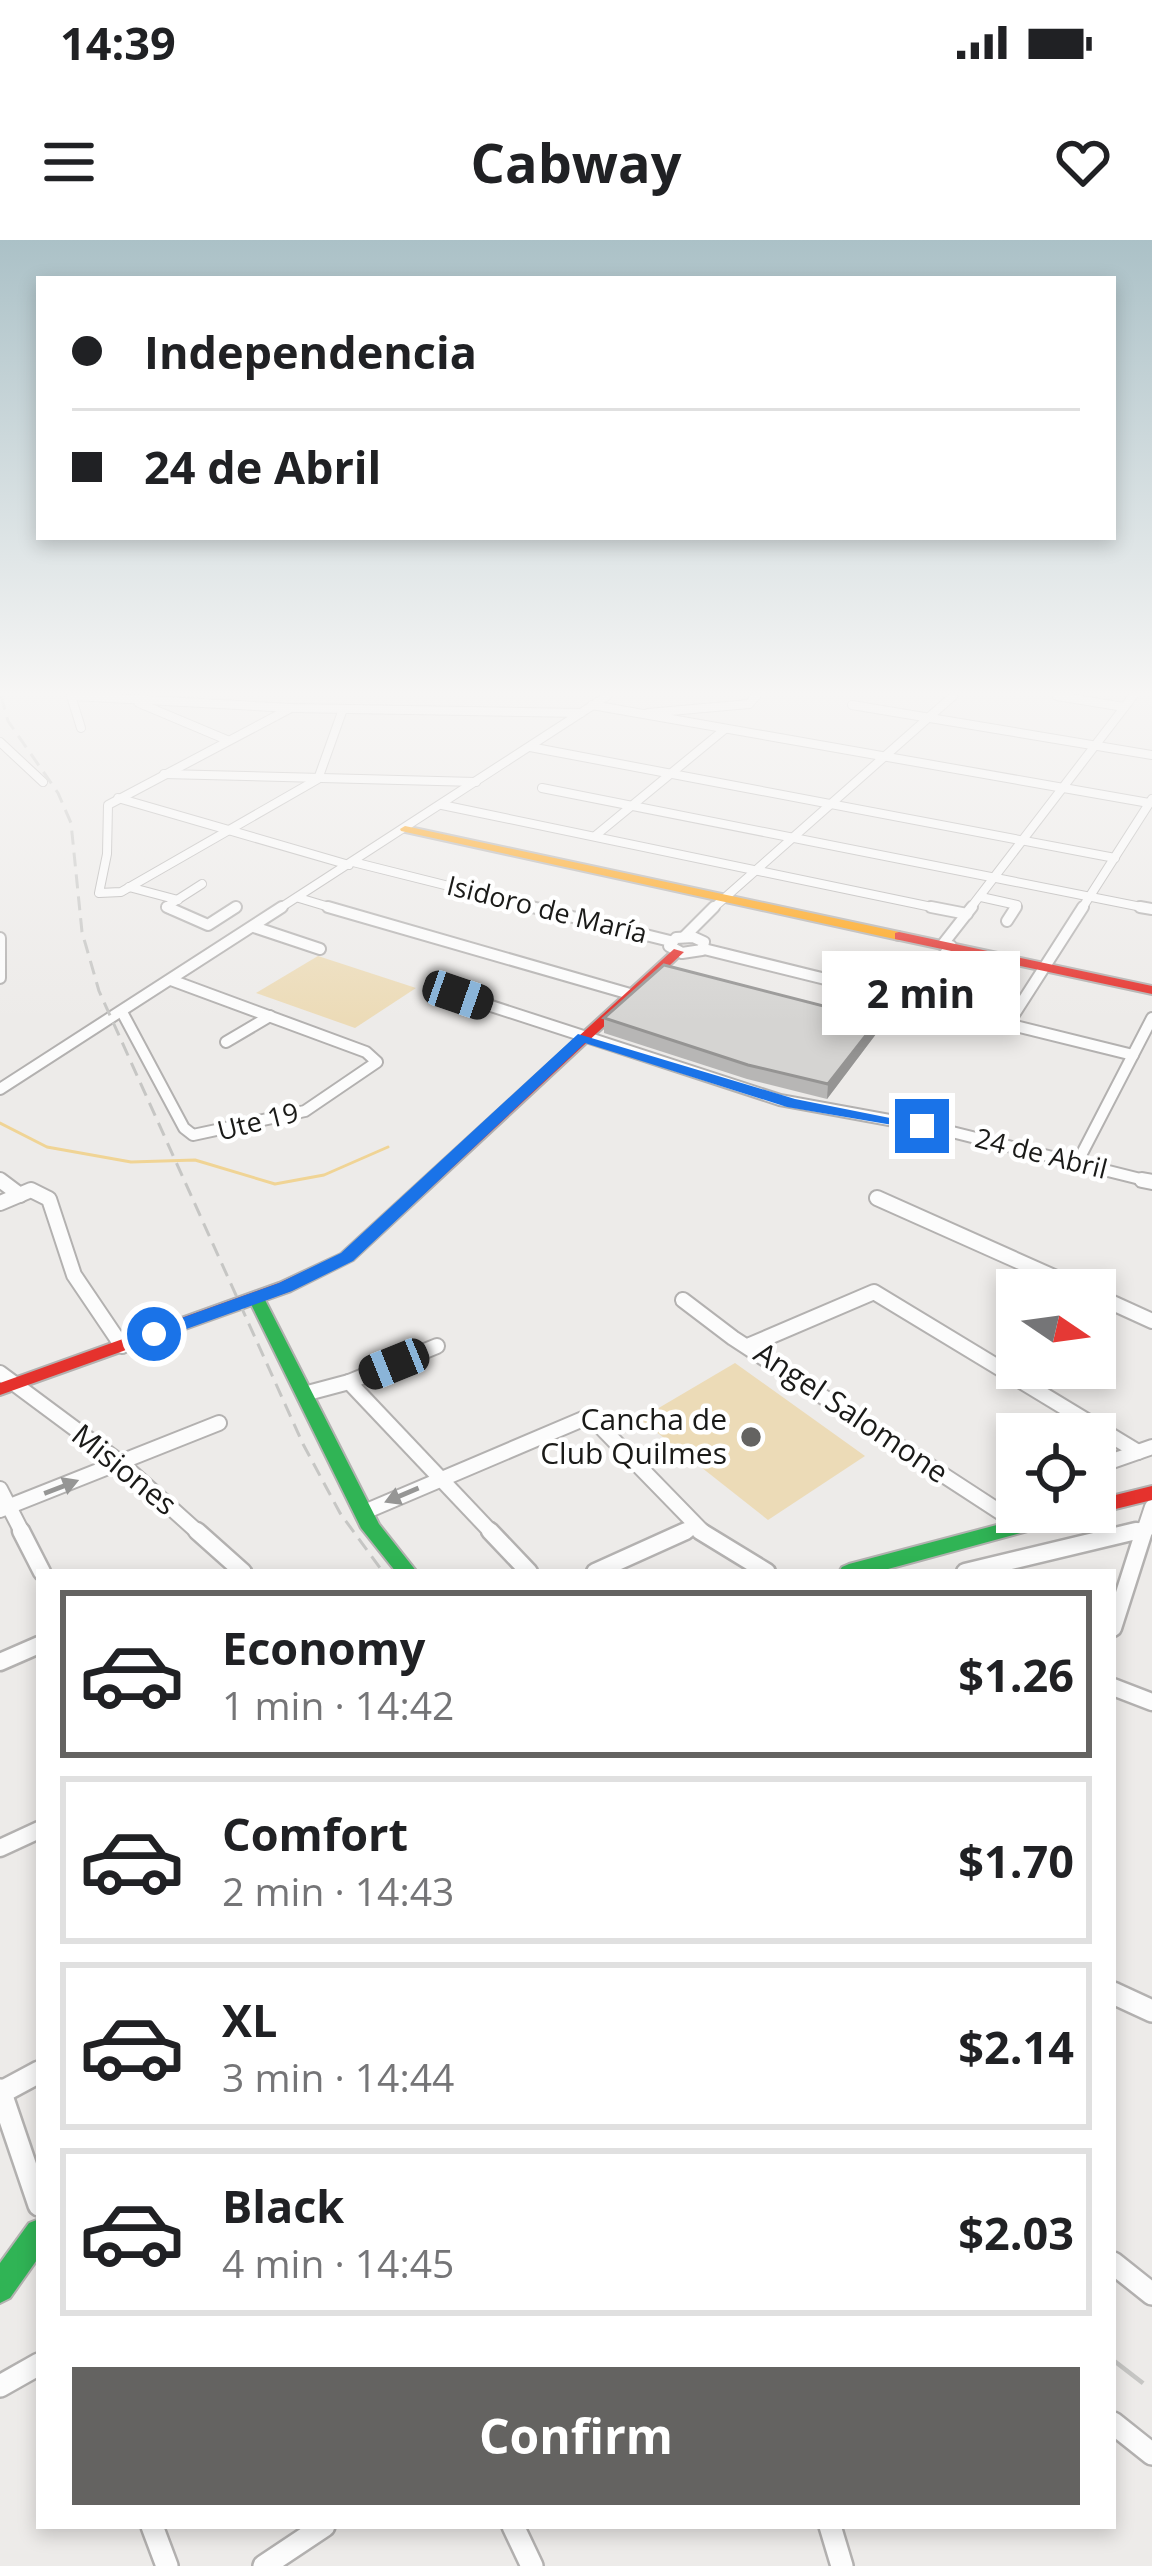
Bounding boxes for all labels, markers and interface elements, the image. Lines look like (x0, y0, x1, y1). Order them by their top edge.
text: 14:39 (60, 12, 176, 73)
text: Cabway (471, 125, 681, 199)
icon: menu (36, 129, 102, 195)
icon: heart (1050, 129, 1116, 195)
text: Independencia (144, 321, 477, 382)
text: 24 de Abril (144, 436, 381, 497)
street label: Isidoro de María (443, 866, 651, 951)
callout: 2 min (823, 952, 1021, 1036)
car (418, 966, 498, 1024)
text: 2 min (867, 966, 975, 1019)
street label: Ute 19 (213, 1093, 302, 1148)
route end (895, 1099, 949, 1153)
street label: 24 de Abril (971, 1118, 1111, 1187)
north arrow (996, 1269, 1116, 1389)
map controls (996, 1269, 1116, 1533)
route start (127, 1307, 181, 1361)
street label: Angel Salomone (747, 1332, 957, 1492)
car (354, 1334, 434, 1394)
place label: Cancha de Club Quilmes (540, 1398, 727, 1473)
button: locate (996, 1413, 1116, 1533)
street label: Misiones (64, 1414, 186, 1524)
marker: Cancha de Club Quilmes (738, 1424, 764, 1450)
one-way arrow (43, 1476, 79, 1495)
one-way arrow (385, 1486, 420, 1506)
text: Economy (222, 1617, 425, 1678)
icon: car (78, 1620, 186, 1728)
text: $1.26 (958, 1644, 1074, 1705)
text: 1 min · 14:42 (222, 1678, 454, 1731)
text: Comfort (222, 1803, 408, 1864)
icon: car (78, 1806, 186, 1914)
text: $1.70 (958, 1830, 1074, 1891)
text: 2 min · 14:43 (222, 1864, 454, 1917)
text: XL (222, 1989, 277, 2050)
icon: car (78, 1992, 186, 2100)
text: $2.14 (958, 2016, 1074, 2077)
text: 3 min · 14:44 (222, 2050, 454, 2103)
text: Black (222, 2175, 344, 2236)
icon: car (78, 2178, 186, 2286)
text: $2.03 (958, 2202, 1074, 2263)
text: 4 min · 14:45 (222, 2236, 454, 2289)
button: Confirm (72, 2367, 1080, 2505)

